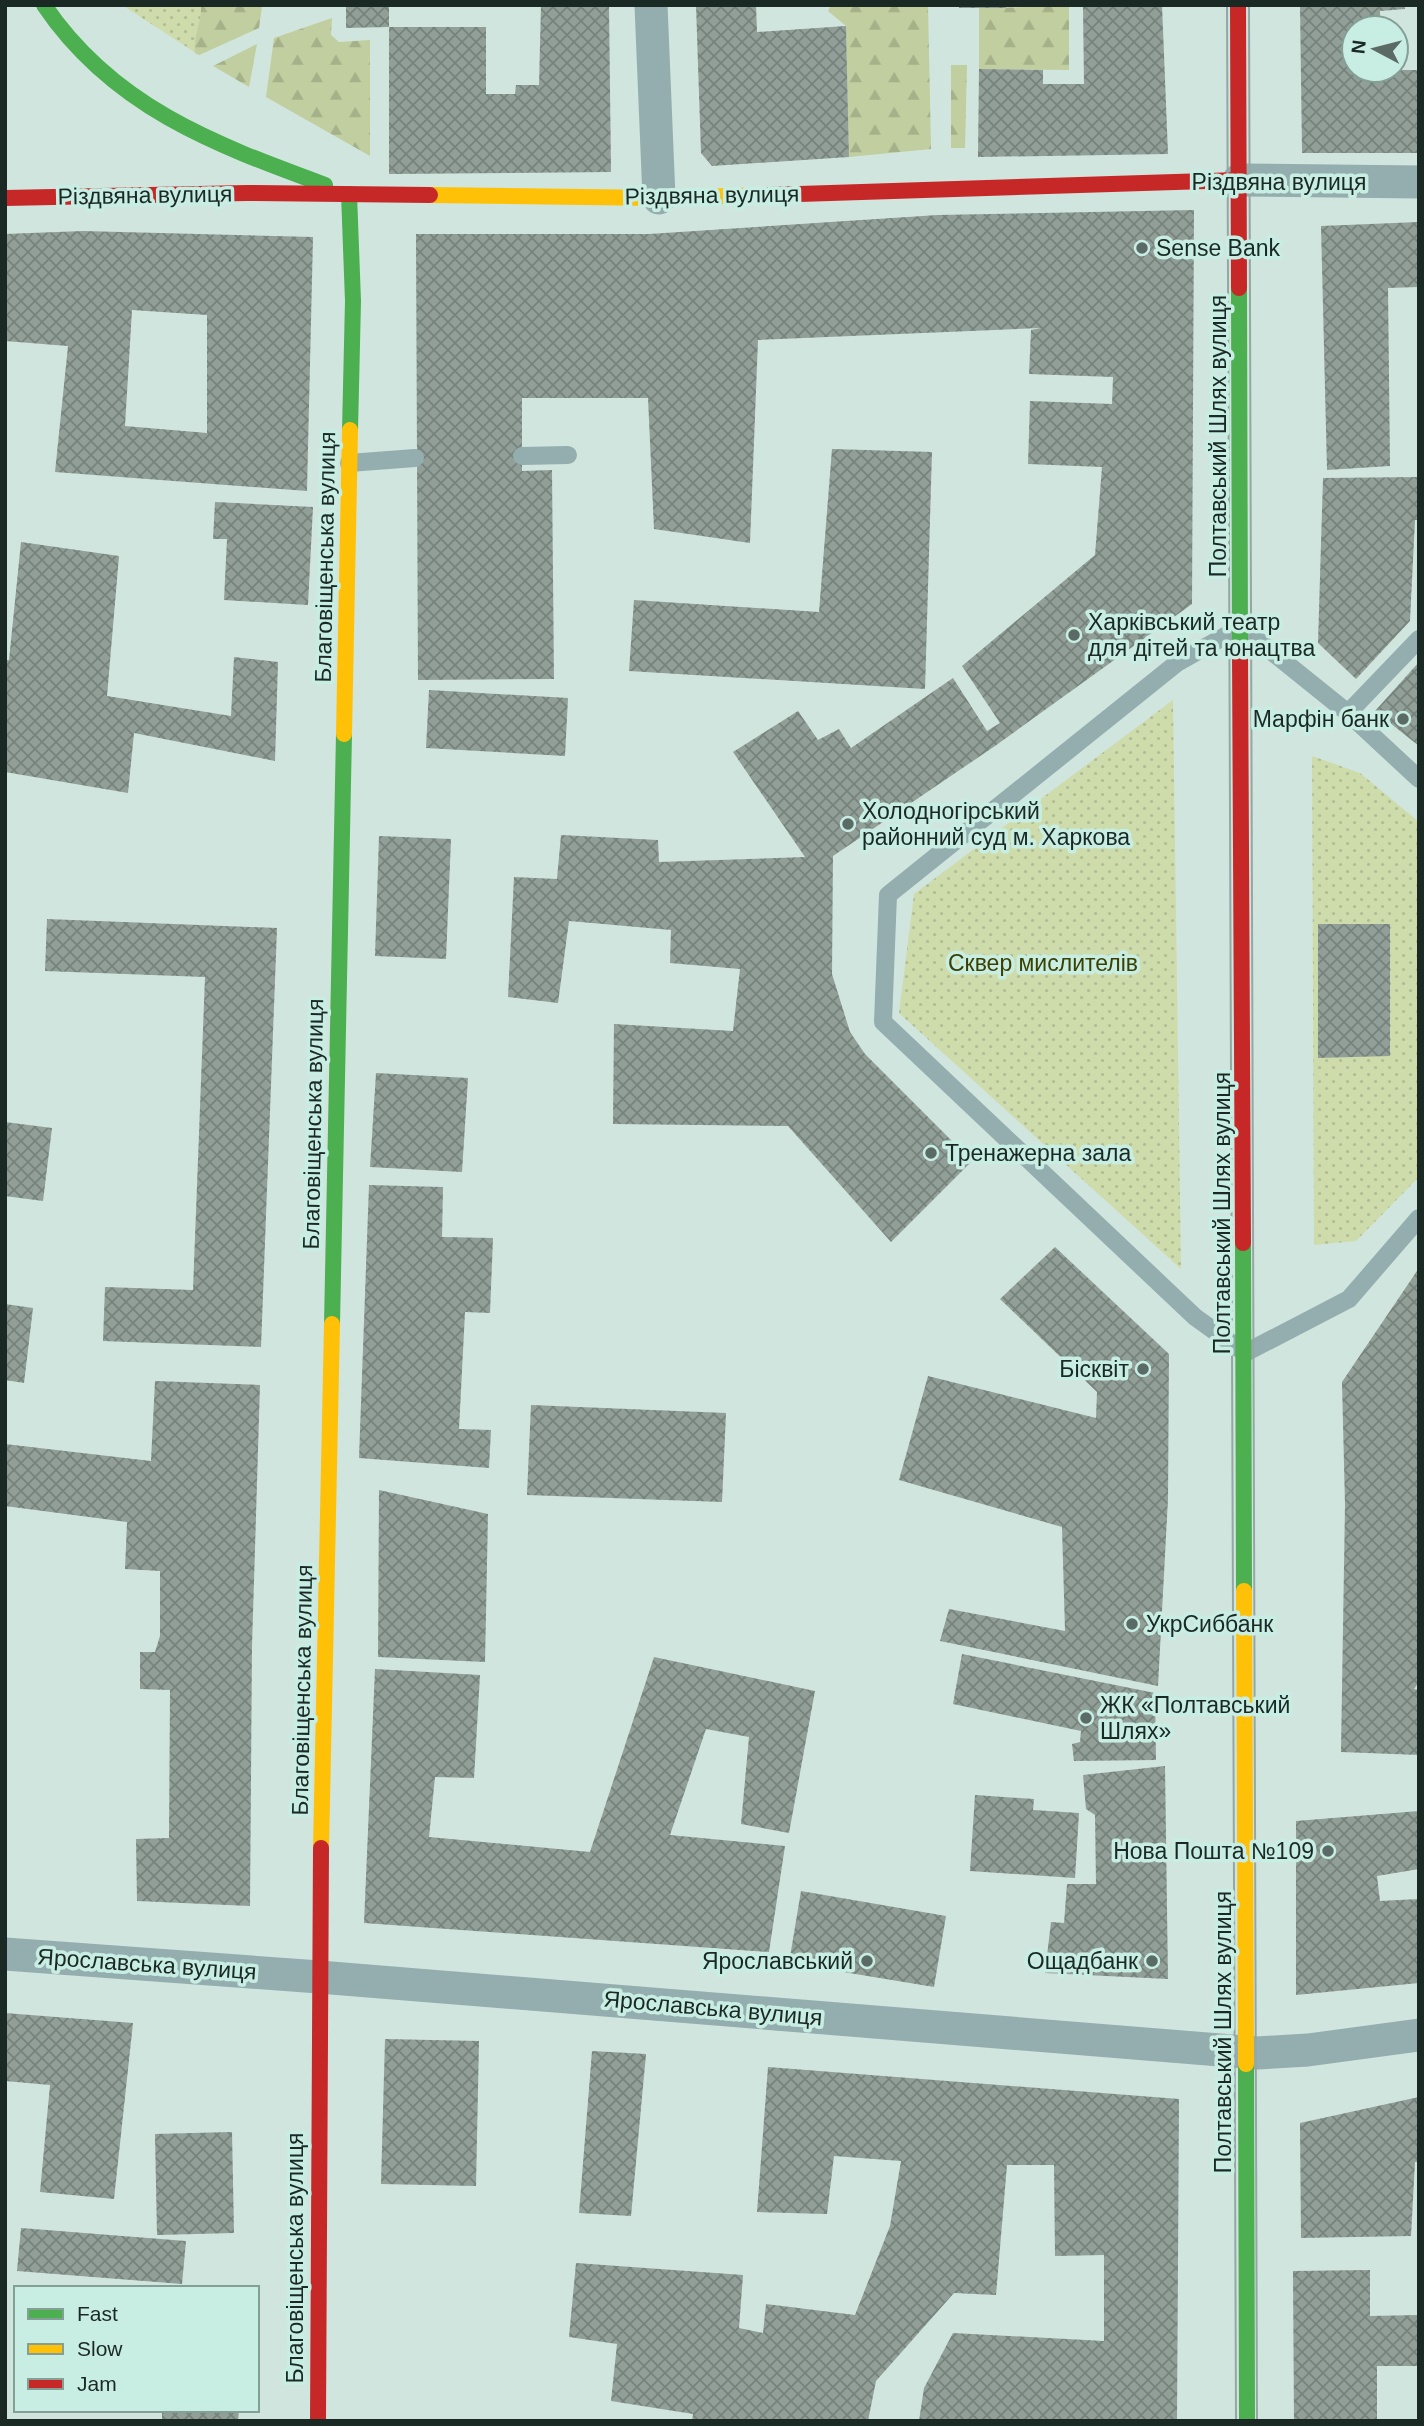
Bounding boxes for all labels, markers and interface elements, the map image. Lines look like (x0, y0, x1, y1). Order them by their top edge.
north arrow (1340, 14, 1410, 84)
text: N (1347, 39, 1370, 55)
street label: Різдвяна вулиця (1192, 169, 1366, 195)
street label: Різдвяна вулиця (57, 180, 233, 210)
street label: Різдвяна вулиця (624, 180, 800, 210)
place label: Sense Bank (1156, 235, 1281, 261)
marker: Sense Bank (1134, 240, 1150, 256)
street label: Полтавський Шлях вулиця (1205, 295, 1231, 577)
street label: Благовіщенська вулиця (310, 431, 340, 683)
place label: Харківський театр для дітей та юнацтва (1088, 609, 1315, 661)
marker: Харківський театр для дітей та юнацтва (1066, 627, 1082, 643)
place label: Марфін банк (1253, 706, 1390, 732)
marker: Марфін банк (1395, 711, 1411, 727)
place label: Холодногірський районний суд м. Харкова (862, 798, 1130, 850)
marker: Холодногірський районний суд м. Харкова (840, 816, 856, 832)
park label: Сквер мислителів (948, 950, 1138, 976)
street label: Благовіщенська вулиця (298, 998, 328, 1250)
street label: Полтавський Шлях вулиця (1209, 1072, 1235, 1354)
place label: Тренажерна зала (945, 1140, 1131, 1166)
marker: Тренажерна зала (923, 1145, 939, 1161)
place label: Бісквіт (1059, 1356, 1129, 1382)
marker: Бісквіт (1135, 1361, 1151, 1377)
street label: Благовіщенська вулиця (287, 1564, 317, 1816)
place label: УкрСиббанк (1146, 1611, 1274, 1637)
marker: УкрСиббанк (1124, 1616, 1140, 1632)
place label: ЖК «Полтавський Шлях» (1100, 1692, 1290, 1744)
marker: ЖК «Полтавський Шлях» (1078, 1710, 1094, 1726)
place label: Нова Пошта №109 (1113, 1838, 1314, 1864)
marker: Нова Пошта №109 (1320, 1843, 1336, 1859)
street label: Полтавський Шлях вулиця (1210, 1891, 1236, 2173)
street label: Ярославська вулиця (37, 1943, 257, 1985)
place label: Ярославський (702, 1948, 853, 1974)
place label: Ощадбанк (1027, 1948, 1139, 1974)
marker: Ярославський (859, 1953, 875, 1969)
marker: Ощадбанк (1144, 1953, 1160, 1969)
street label: Ярославська вулиця (602, 1985, 824, 2031)
street label: Благовіщенська вулиця (282, 2132, 308, 2384)
legend (14, 2286, 259, 2412)
text: Fast (77, 2302, 118, 2325)
text: Slow (77, 2337, 123, 2360)
text: Jam (77, 2372, 117, 2395)

